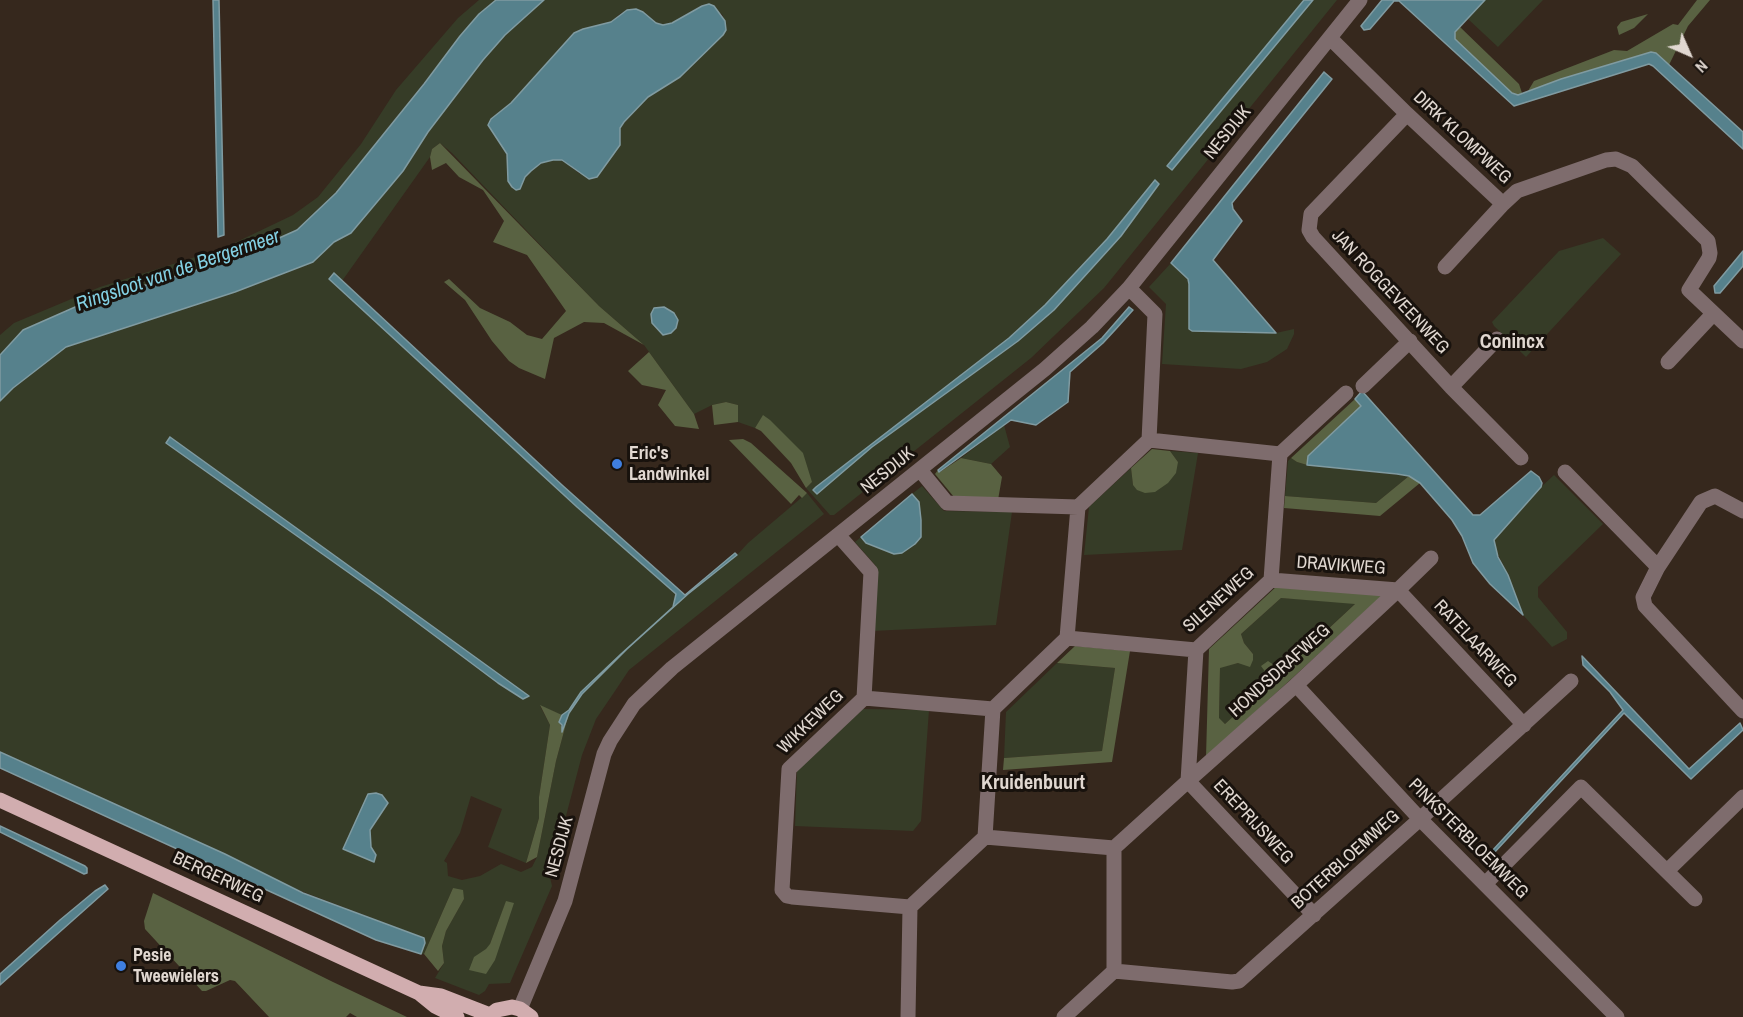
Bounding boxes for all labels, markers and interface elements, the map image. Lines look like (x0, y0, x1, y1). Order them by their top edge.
north arrow (1659, 24, 1719, 84)
text: N (1691, 56, 1713, 78)
street label: DIRK KLOMPWEG (1408, 87, 1516, 189)
street label: NESDIJK (1200, 102, 1256, 164)
water label: Ringsloot van de Bergermeer (73, 225, 283, 317)
street label: JAN ROGGEVEENWEG (1327, 225, 1453, 359)
district label: Conincx (1480, 331, 1544, 355)
place label: Eric's Landwinkel (629, 443, 709, 486)
street label: NESDIJK (857, 443, 919, 499)
marker: Eric's Landwinkel (610, 457, 624, 471)
street label: DRAVIKWEG (1296, 552, 1386, 580)
street label: SILENEWEG (1179, 563, 1259, 637)
street label: RATELAARWEG (1429, 596, 1521, 692)
street label: HONDSDRAFWEG (1225, 620, 1335, 722)
street label: WIKKEWEG (774, 685, 848, 759)
district label: Kruidenbuurt (981, 772, 1085, 796)
street label: EREPRIJSWEG (1208, 775, 1298, 869)
street label: PINKSTERBLOEMWEG (1404, 775, 1532, 903)
street label: BOTERBLOEMWEG (1288, 806, 1404, 914)
street label: NESDIJK (542, 814, 578, 880)
street label: BERGERWEG (169, 848, 267, 908)
place label: Pesie Tweewielers (133, 945, 219, 988)
marker: Pesie Tweewielers (114, 959, 128, 973)

